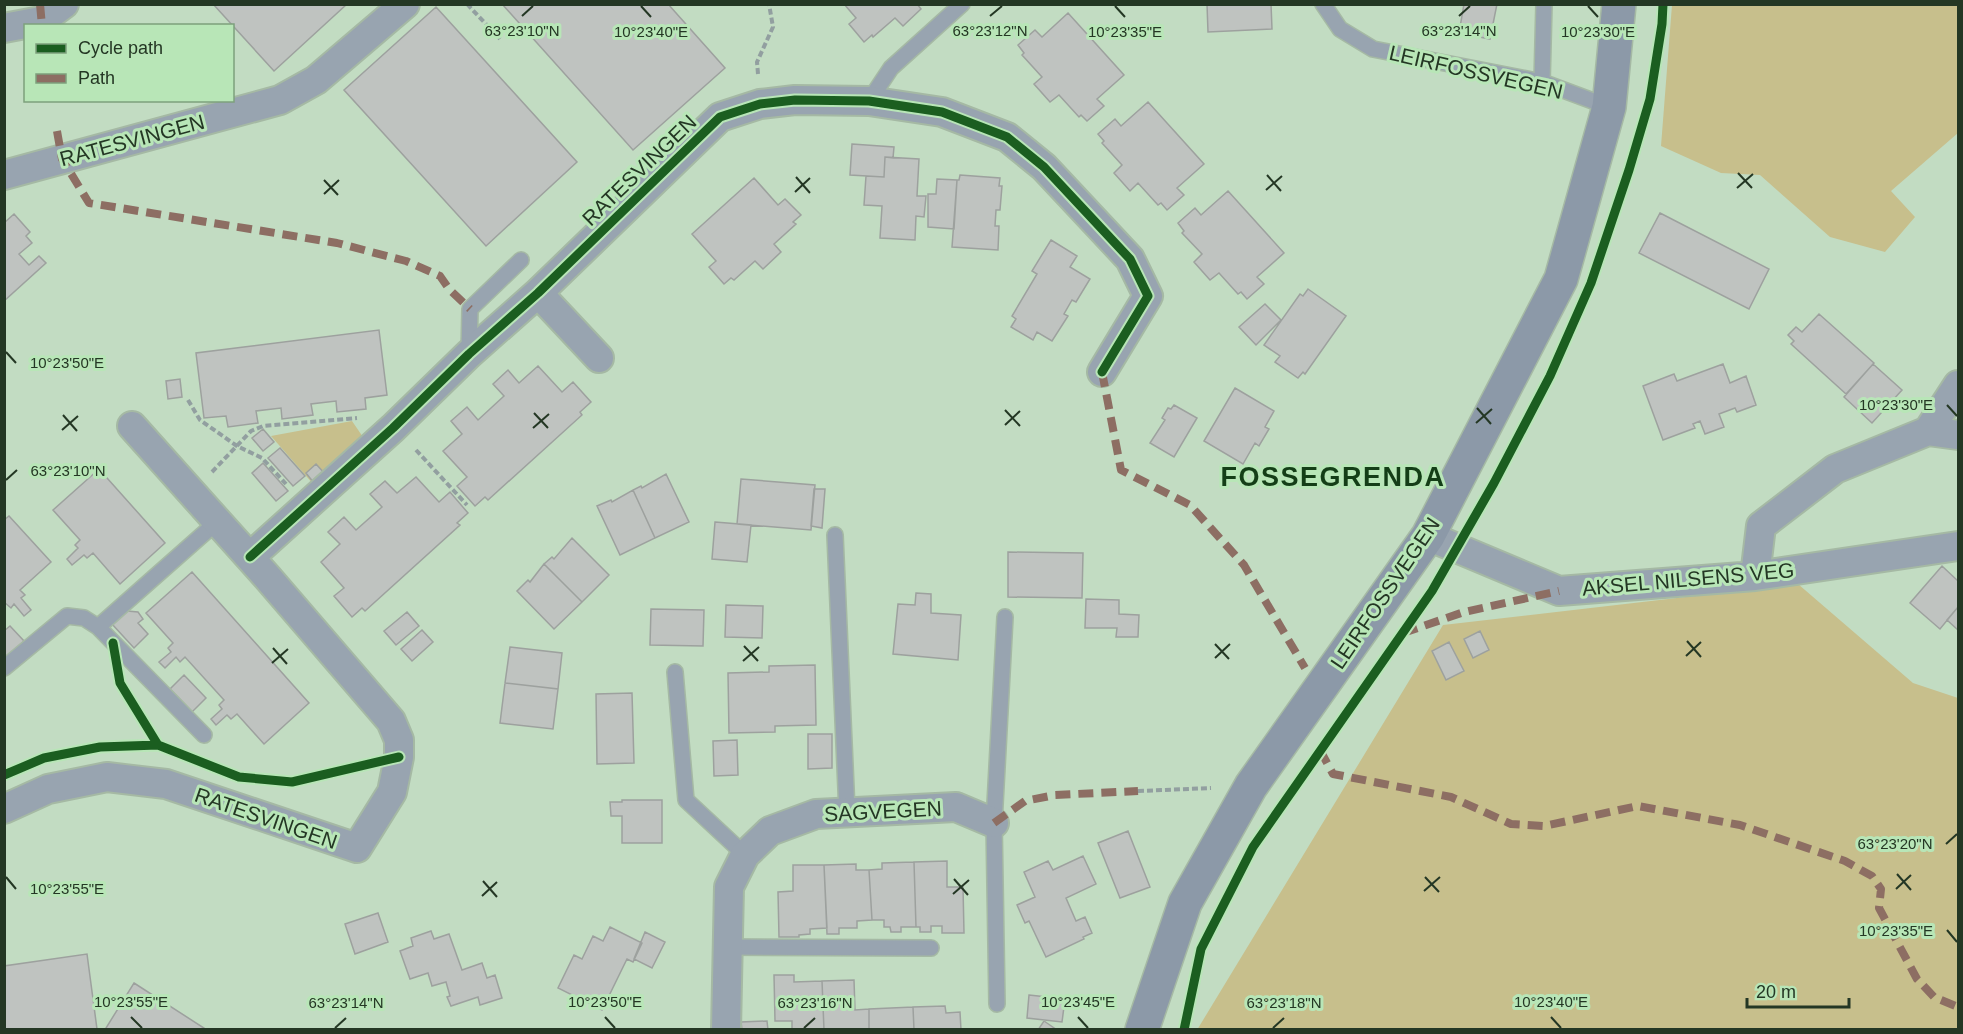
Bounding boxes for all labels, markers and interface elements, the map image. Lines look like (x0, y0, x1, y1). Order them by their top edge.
text: 63°23'10"N (484, 22, 560, 39)
text: 63°23'12"N (952, 22, 1028, 39)
text: 63°23'14"N (1421, 22, 1497, 39)
text: 10°23'40"E (614, 23, 688, 40)
text: 10°23'35"E (1088, 23, 1162, 40)
text: 10°23'30"E (1561, 23, 1635, 40)
legend (24, 24, 234, 102)
text: Cycle path (78, 38, 163, 58)
street label: LEIRFOSSVEGEN (1387, 41, 1565, 103)
text: Path (78, 68, 115, 88)
street label: RATESVINGEN (57, 110, 207, 170)
street label: RATESVINGEN (577, 110, 701, 230)
text: 10°23'50"E (30, 354, 104, 371)
text: 10°23'30"E (1859, 396, 1933, 413)
text: 63°23'10"N (30, 462, 106, 479)
district label: FOSSEGRENDA (1220, 462, 1446, 492)
street label: LEIRFOSSVEGEN (1326, 513, 1444, 673)
street label: AKSEL NILSENS VEG (1581, 558, 1795, 600)
street label: RATESVINGEN (192, 783, 340, 853)
street label: SAGVEGEN (824, 796, 942, 826)
text: 63°23'20"N (1857, 835, 1933, 852)
text: 10°23'55"E (30, 880, 104, 897)
text: 10°23'35"E (1859, 922, 1933, 939)
scale bar (1747, 971, 1849, 1009)
text: 20 m (1756, 982, 1796, 1002)
text: 10°23'55"E (94, 993, 168, 1010)
text: 10°23'50"E (568, 993, 642, 1010)
text: 10°23'45"E (1041, 993, 1115, 1010)
text: 10°23'40"E (1514, 993, 1588, 1010)
text: 63°23'14"N (308, 994, 384, 1011)
text: 63°23'16"N (777, 994, 853, 1011)
text: 63°23'18"N (1246, 994, 1322, 1011)

